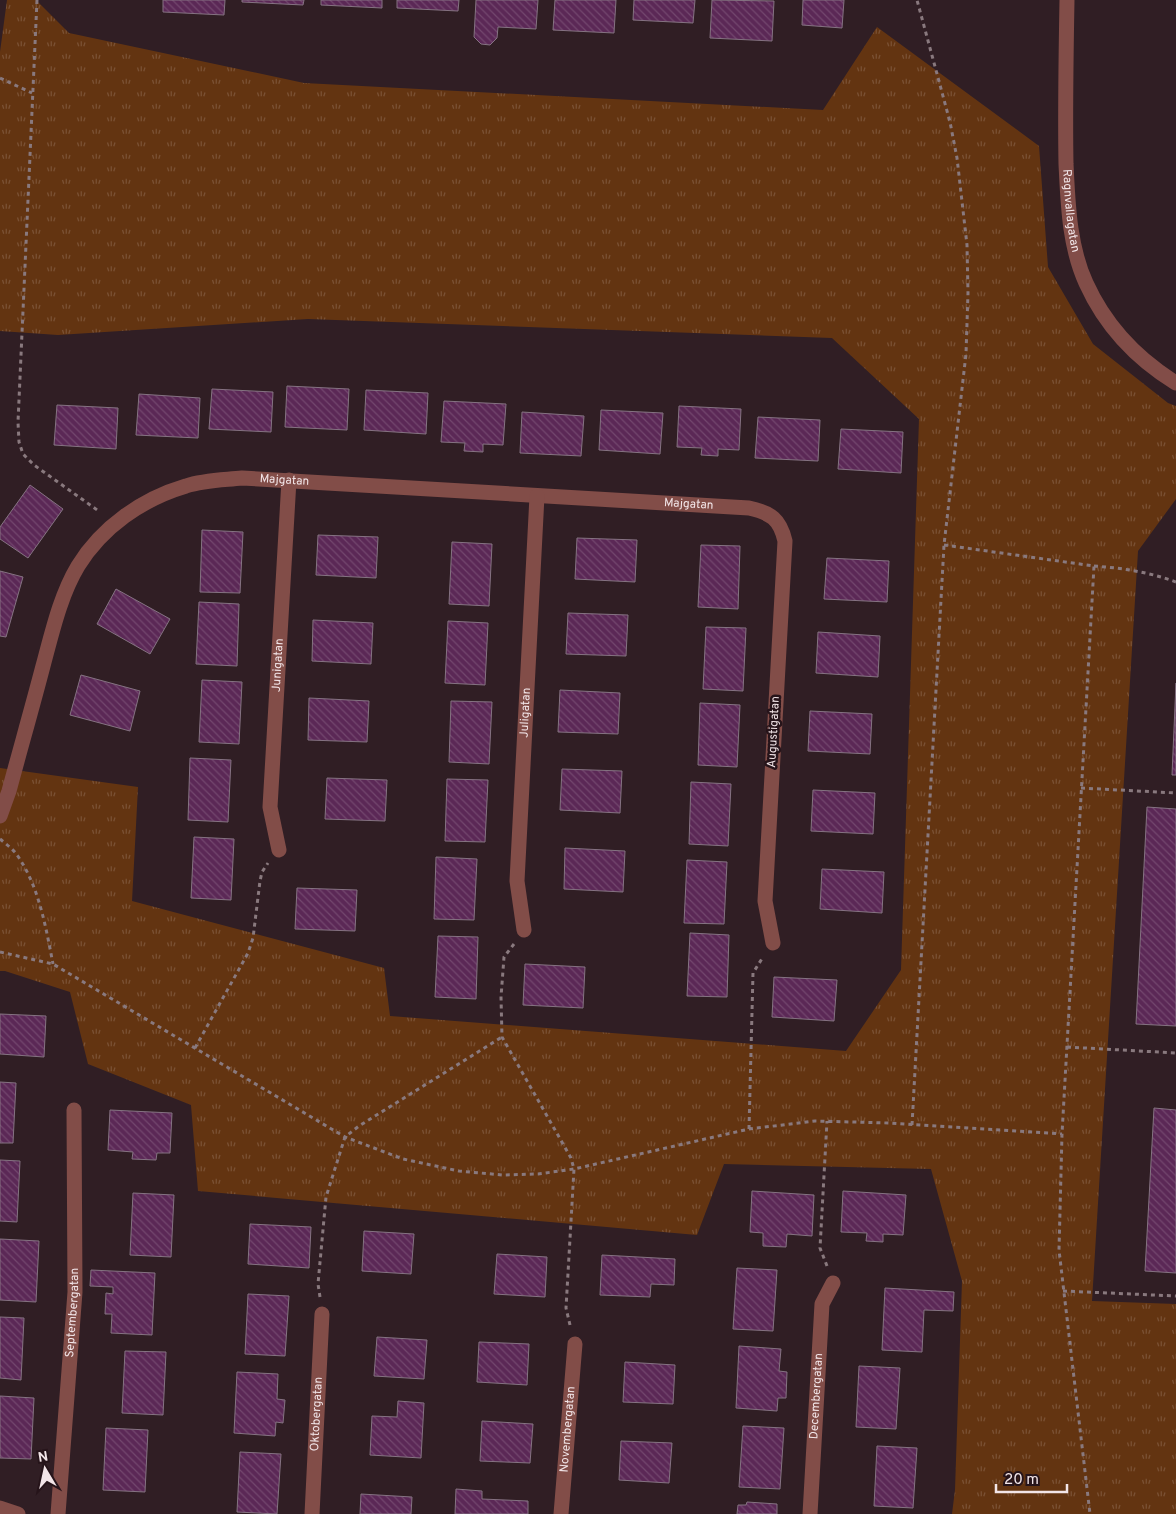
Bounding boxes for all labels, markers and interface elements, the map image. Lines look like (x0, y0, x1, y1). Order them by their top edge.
street label: Ragnvallagatan (1058, 169, 1083, 254)
street label: Majgatan (259, 471, 310, 490)
street label: Majgatan (663, 495, 714, 514)
street label: Junigatan (269, 638, 288, 693)
street label: Juligatan (516, 687, 535, 738)
street label: Augustigatan (764, 696, 784, 768)
street label: Septembergatan (62, 1268, 83, 1358)
street label: Decembergatan (806, 1353, 827, 1440)
street label: Oktobergatan (307, 1376, 327, 1452)
street label: Novembergatan (556, 1386, 580, 1473)
north arrow (20, 1444, 70, 1494)
text: N (37, 1448, 50, 1467)
scale bar (996, 1462, 1067, 1494)
text: 20 m (1004, 1471, 1039, 1490)

